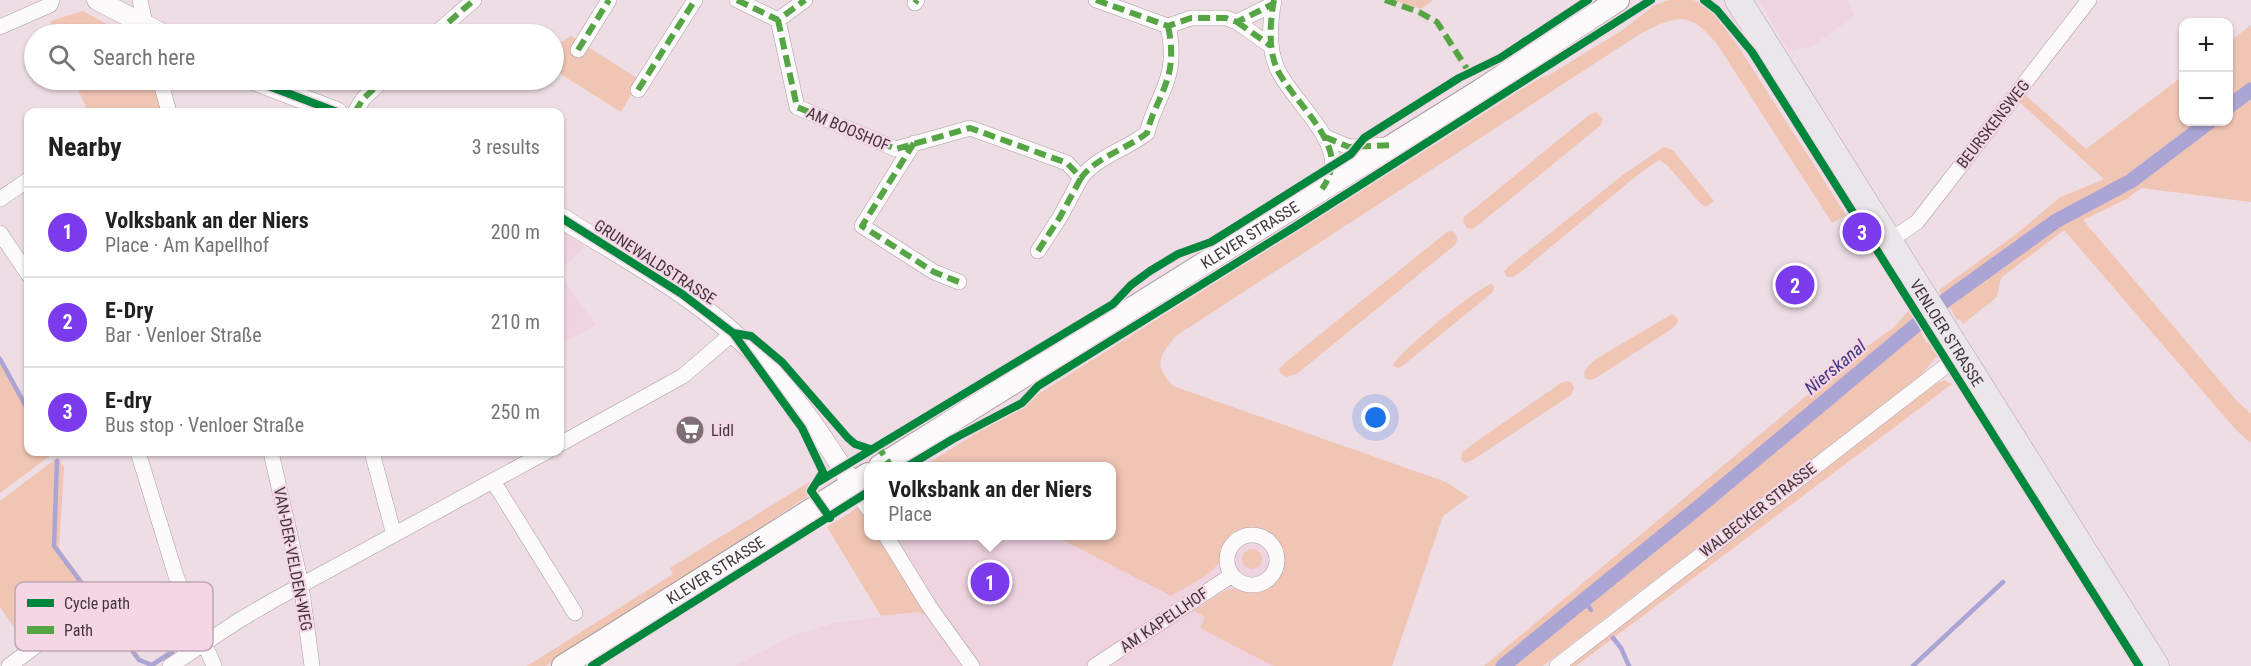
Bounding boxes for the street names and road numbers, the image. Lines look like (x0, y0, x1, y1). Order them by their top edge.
street label: BEURSKENSWEG (1953, 76, 2033, 172)
street label: AM BOOSHOF (804, 103, 893, 155)
street label: KLEVER STRASSE (1197, 197, 1302, 273)
street label: GRUNEWALDSTRASSE (590, 215, 720, 309)
street label: VENLOER STRASSE (1906, 276, 1988, 390)
street label: WALBECKER STRASSE (1696, 459, 1820, 561)
street label: VAN-DER-VELDEN-WEG (270, 485, 316, 633)
street label: KLEVER STRASSE (663, 532, 768, 608)
street label: AM KAPELLHOF (1116, 583, 1212, 656)

